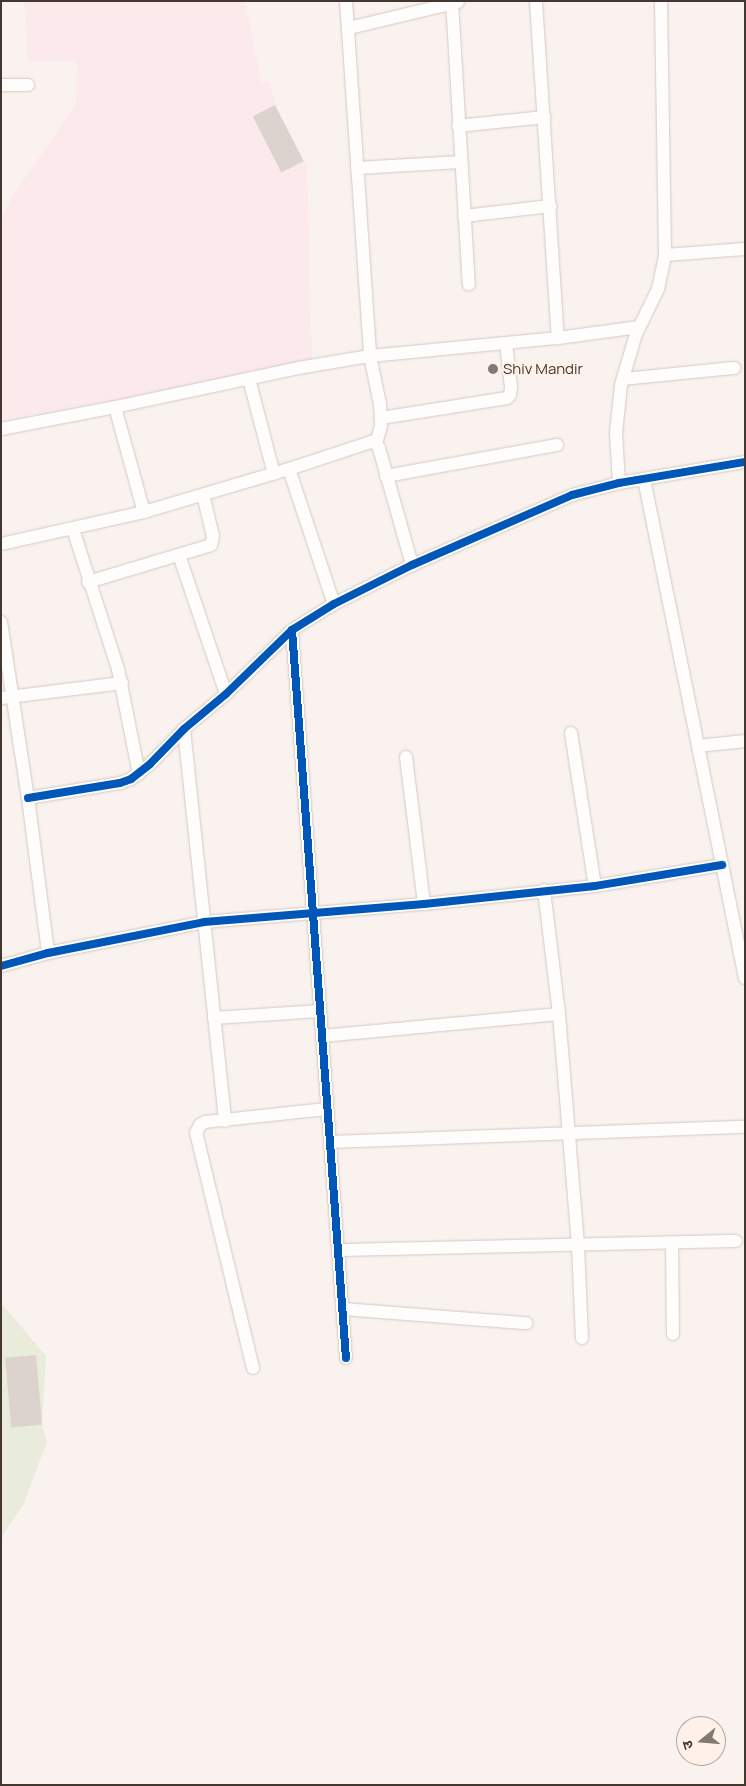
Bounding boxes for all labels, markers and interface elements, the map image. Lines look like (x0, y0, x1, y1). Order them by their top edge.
place label: Shiv Mandir (503, 360, 583, 378)
marker: Shiv Mandir (487, 363, 499, 375)
north arrow (676, 1716, 726, 1766)
text: उ (677, 1739, 697, 1752)

